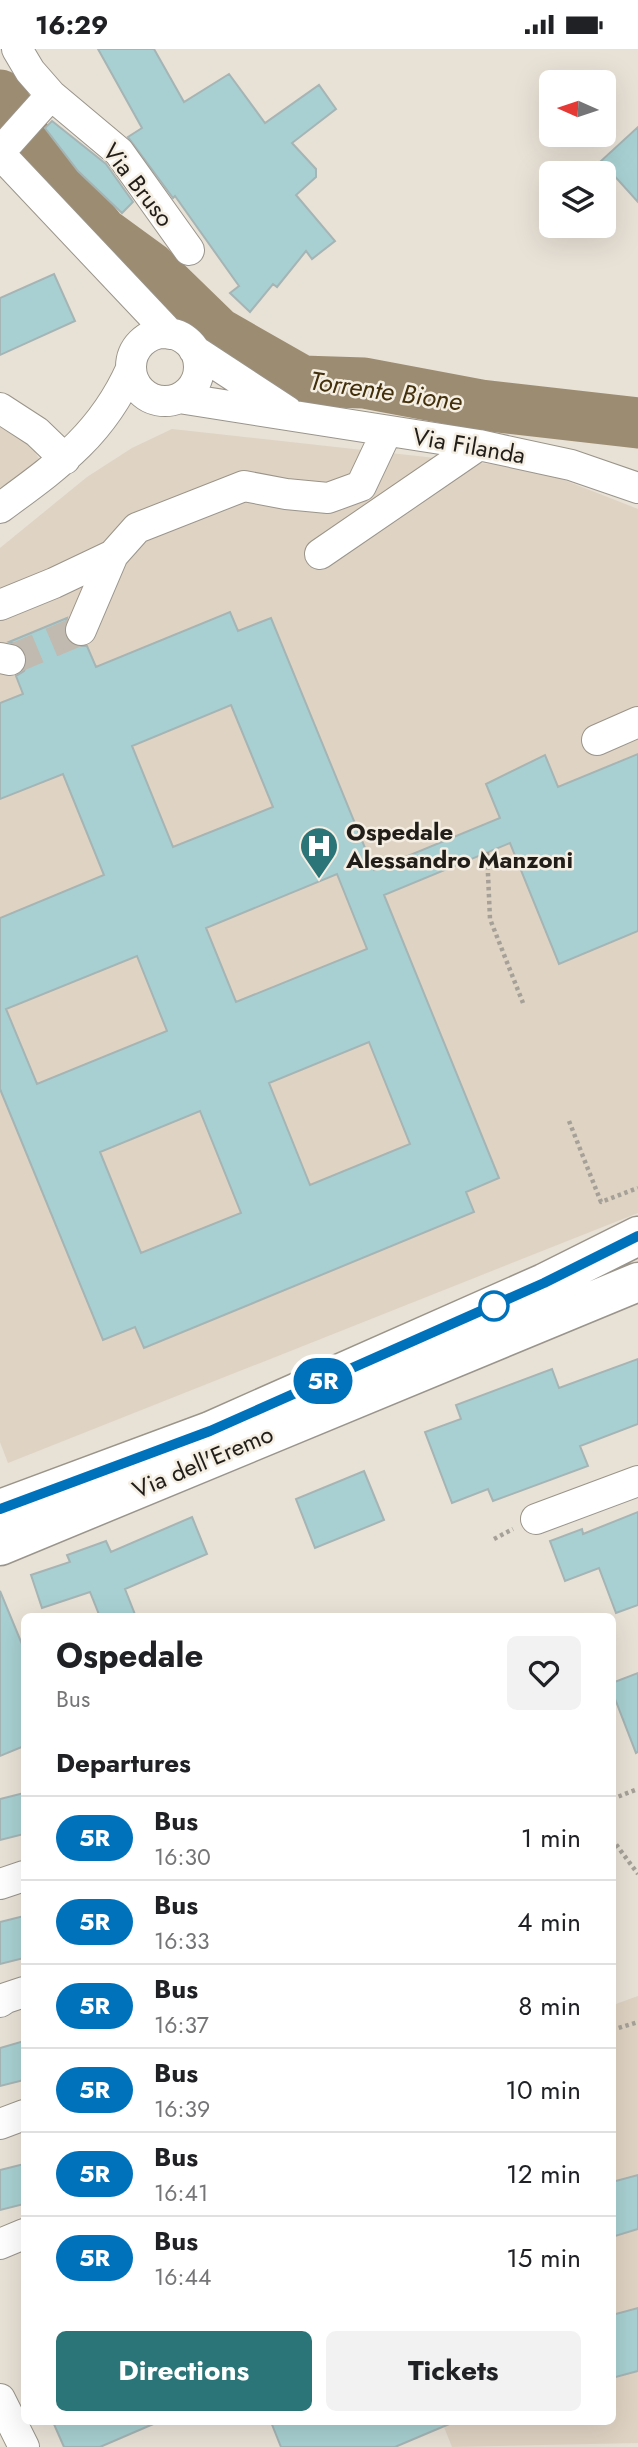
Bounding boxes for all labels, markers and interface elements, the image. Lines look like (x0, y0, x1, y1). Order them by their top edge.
text: 16:29 (35, 6, 108, 44)
north arrow (539, 70, 616, 147)
map controls (539, 70, 616, 238)
street label: Via Bruso (94, 135, 182, 234)
button: layers (539, 161, 616, 238)
water label: Torrente Bione (307, 361, 465, 421)
street label: Via Filanda (410, 418, 528, 473)
place label: Ospedale Alessandro Manzoni (345, 814, 573, 877)
hospital icon: Ospedale Alessandro Manzoni (298, 825, 340, 880)
unlabelled marker (479, 1291, 509, 1321)
line badge: 5R (292, 1358, 354, 1404)
text: 5R (307, 1363, 339, 1398)
street label: Via dell'Eremo (127, 1416, 279, 1507)
text: Ospedale (56, 1632, 203, 1679)
button: heart (507, 1636, 581, 1710)
text: Bus (56, 1682, 90, 1716)
text: Departures (56, 1744, 191, 1782)
text: Bus (154, 1802, 198, 1840)
text: 1 min (521, 1819, 581, 1857)
text: 5R (79, 1820, 110, 1855)
text: 16:30 (154, 1840, 211, 1874)
text: Bus (154, 1886, 198, 1924)
text: 4 min (517, 1903, 581, 1941)
text: 5R (79, 1904, 110, 1939)
text: 16:33 (154, 1924, 210, 1958)
text: Bus (154, 1970, 198, 2008)
text: 8 min (518, 1987, 581, 2025)
text: 5R (79, 1988, 110, 2023)
text: 16:37 (154, 2008, 209, 2042)
text: Bus (154, 2054, 198, 2092)
text: 10 min (505, 2071, 581, 2109)
text: 5R (79, 2072, 110, 2107)
text: 16:39 (154, 2092, 210, 2126)
text: Bus (154, 2138, 198, 2176)
text: 12 min (506, 2155, 581, 2193)
text: 5R (79, 2156, 110, 2191)
text: 16:41 (154, 2176, 208, 2210)
text: Bus (154, 2222, 198, 2260)
text: 15 min (506, 2239, 581, 2277)
text: 5R (79, 2240, 110, 2275)
text: 16:44 (154, 2260, 211, 2294)
button: Directions (56, 2331, 312, 2411)
button: Tickets (326, 2331, 581, 2411)

